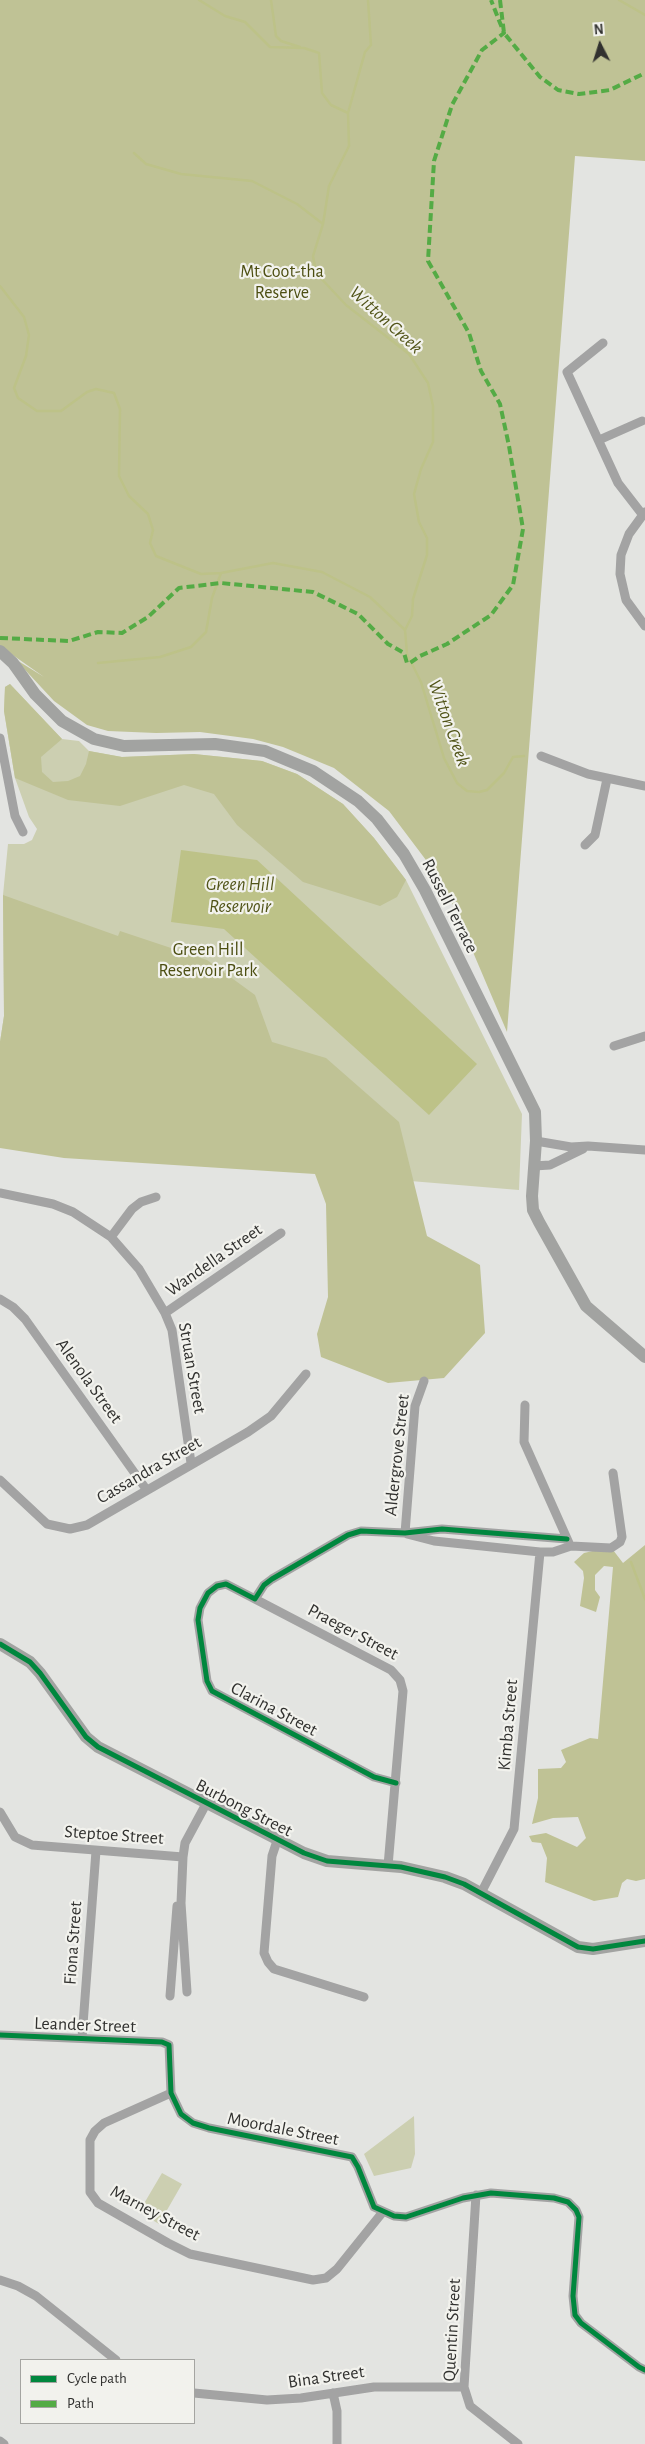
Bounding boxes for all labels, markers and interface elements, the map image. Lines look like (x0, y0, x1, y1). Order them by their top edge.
north arrow (575, 20, 625, 70)
text: N (593, 23, 604, 37)
park label: Mt Coot-tha Reserve (240, 261, 324, 304)
water label: Witton Creek (345, 281, 427, 359)
water label: Witton Creek (423, 677, 475, 769)
street label: Russell Terrace (417, 855, 483, 957)
water label: Green Hill Reservoir (206, 873, 274, 917)
park label: Green Hill Reservoir Park (158, 939, 258, 982)
street label: Wandella Street (162, 1219, 266, 1301)
street label: Struan Street (173, 1321, 211, 1415)
street label: Alenola Street (51, 1334, 127, 1428)
street label: Aldergrove Street (380, 1393, 414, 1517)
street label: Cassandra Street (93, 1431, 205, 1509)
street label: Praeger Street (304, 1599, 402, 1665)
street label: Clarina Street (227, 1677, 321, 1741)
street label: Kimba Street (493, 1678, 523, 1772)
street label: Burbong Street (192, 1774, 296, 1842)
street label: Steptoe Street (64, 1821, 164, 1849)
street label: Fiona Street (59, 1900, 87, 1986)
street label: Leander Street (34, 2012, 136, 2038)
street label: Moordale Street (226, 2108, 340, 2150)
street label: Marney Street (106, 2180, 204, 2246)
street label: Quentin Street (439, 2278, 465, 2382)
legend (20, 2359, 195, 2424)
street label: Bina Street (286, 2361, 366, 2393)
text: Cycle path (67, 2371, 127, 2386)
text: Path (67, 2396, 94, 2411)

